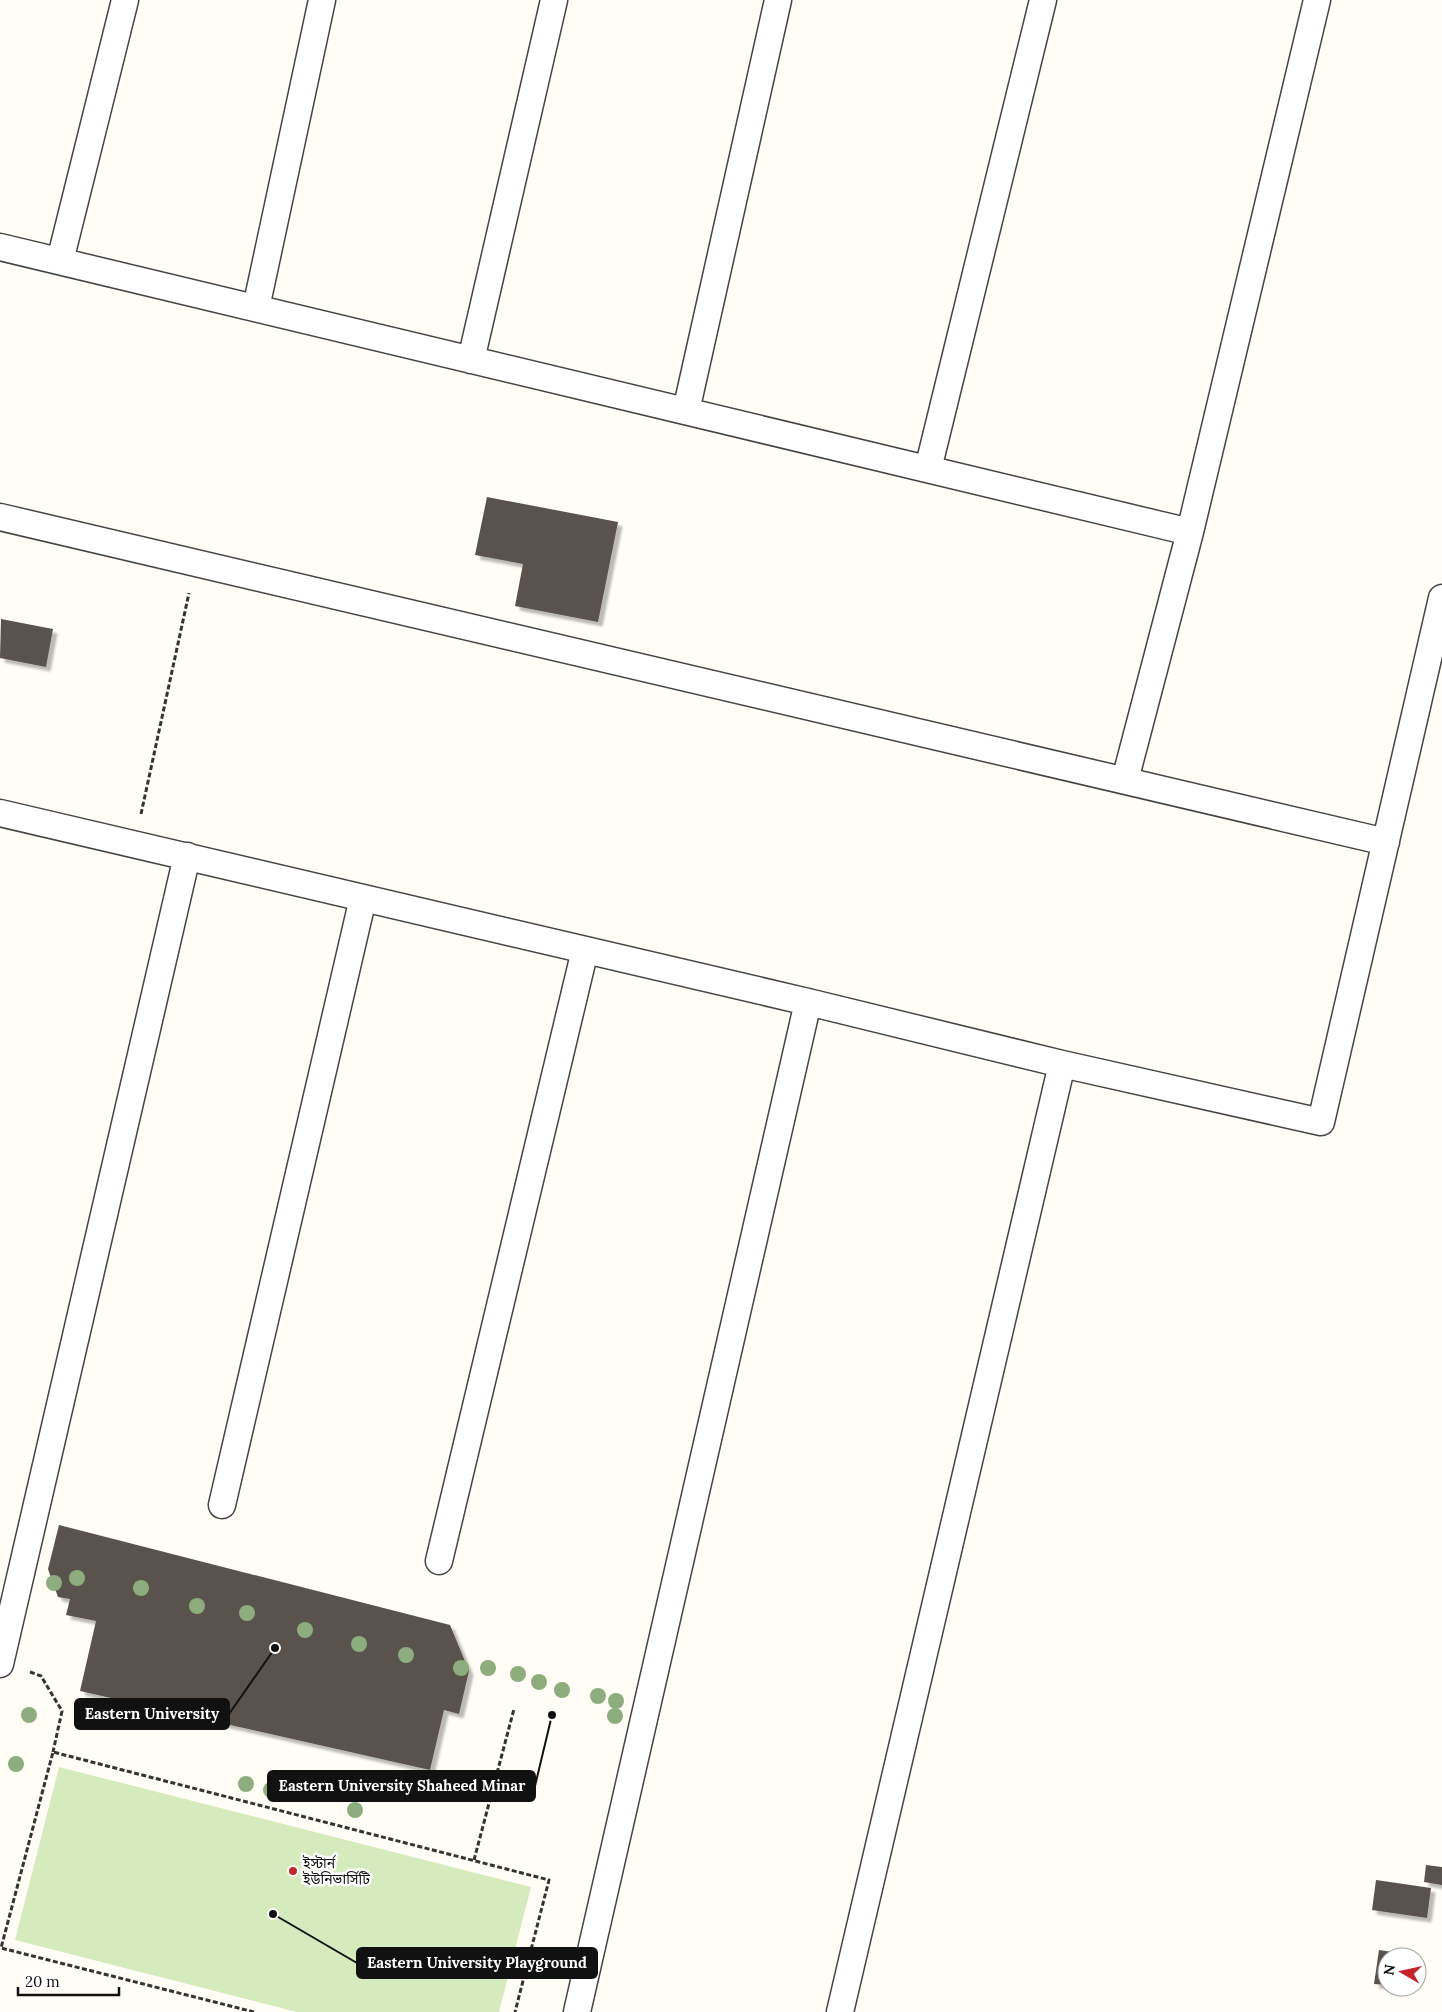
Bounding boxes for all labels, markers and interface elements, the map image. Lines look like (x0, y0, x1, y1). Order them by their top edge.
callout: Eastern University (75, 1699, 229, 1729)
text: Eastern University (85, 1704, 220, 1723)
callout: Eastern University Shaheed Minar (268, 1771, 535, 1801)
text: Eastern University Shaheed Minar (279, 1776, 526, 1795)
place label: ইস্টার্ন ইউনিভার্সিটি (302, 1854, 370, 1888)
marker: ইস্টার্ন ইউনিভার্সিটি (287, 1865, 299, 1877)
north arrow (1377, 1947, 1427, 1997)
callout: Eastern University Playground (357, 1948, 597, 1978)
text: Eastern University Playground (367, 1953, 587, 1972)
text: N (1379, 1963, 1399, 1977)
scale bar (18, 1964, 119, 1996)
text: 20 m (25, 1972, 60, 1991)

